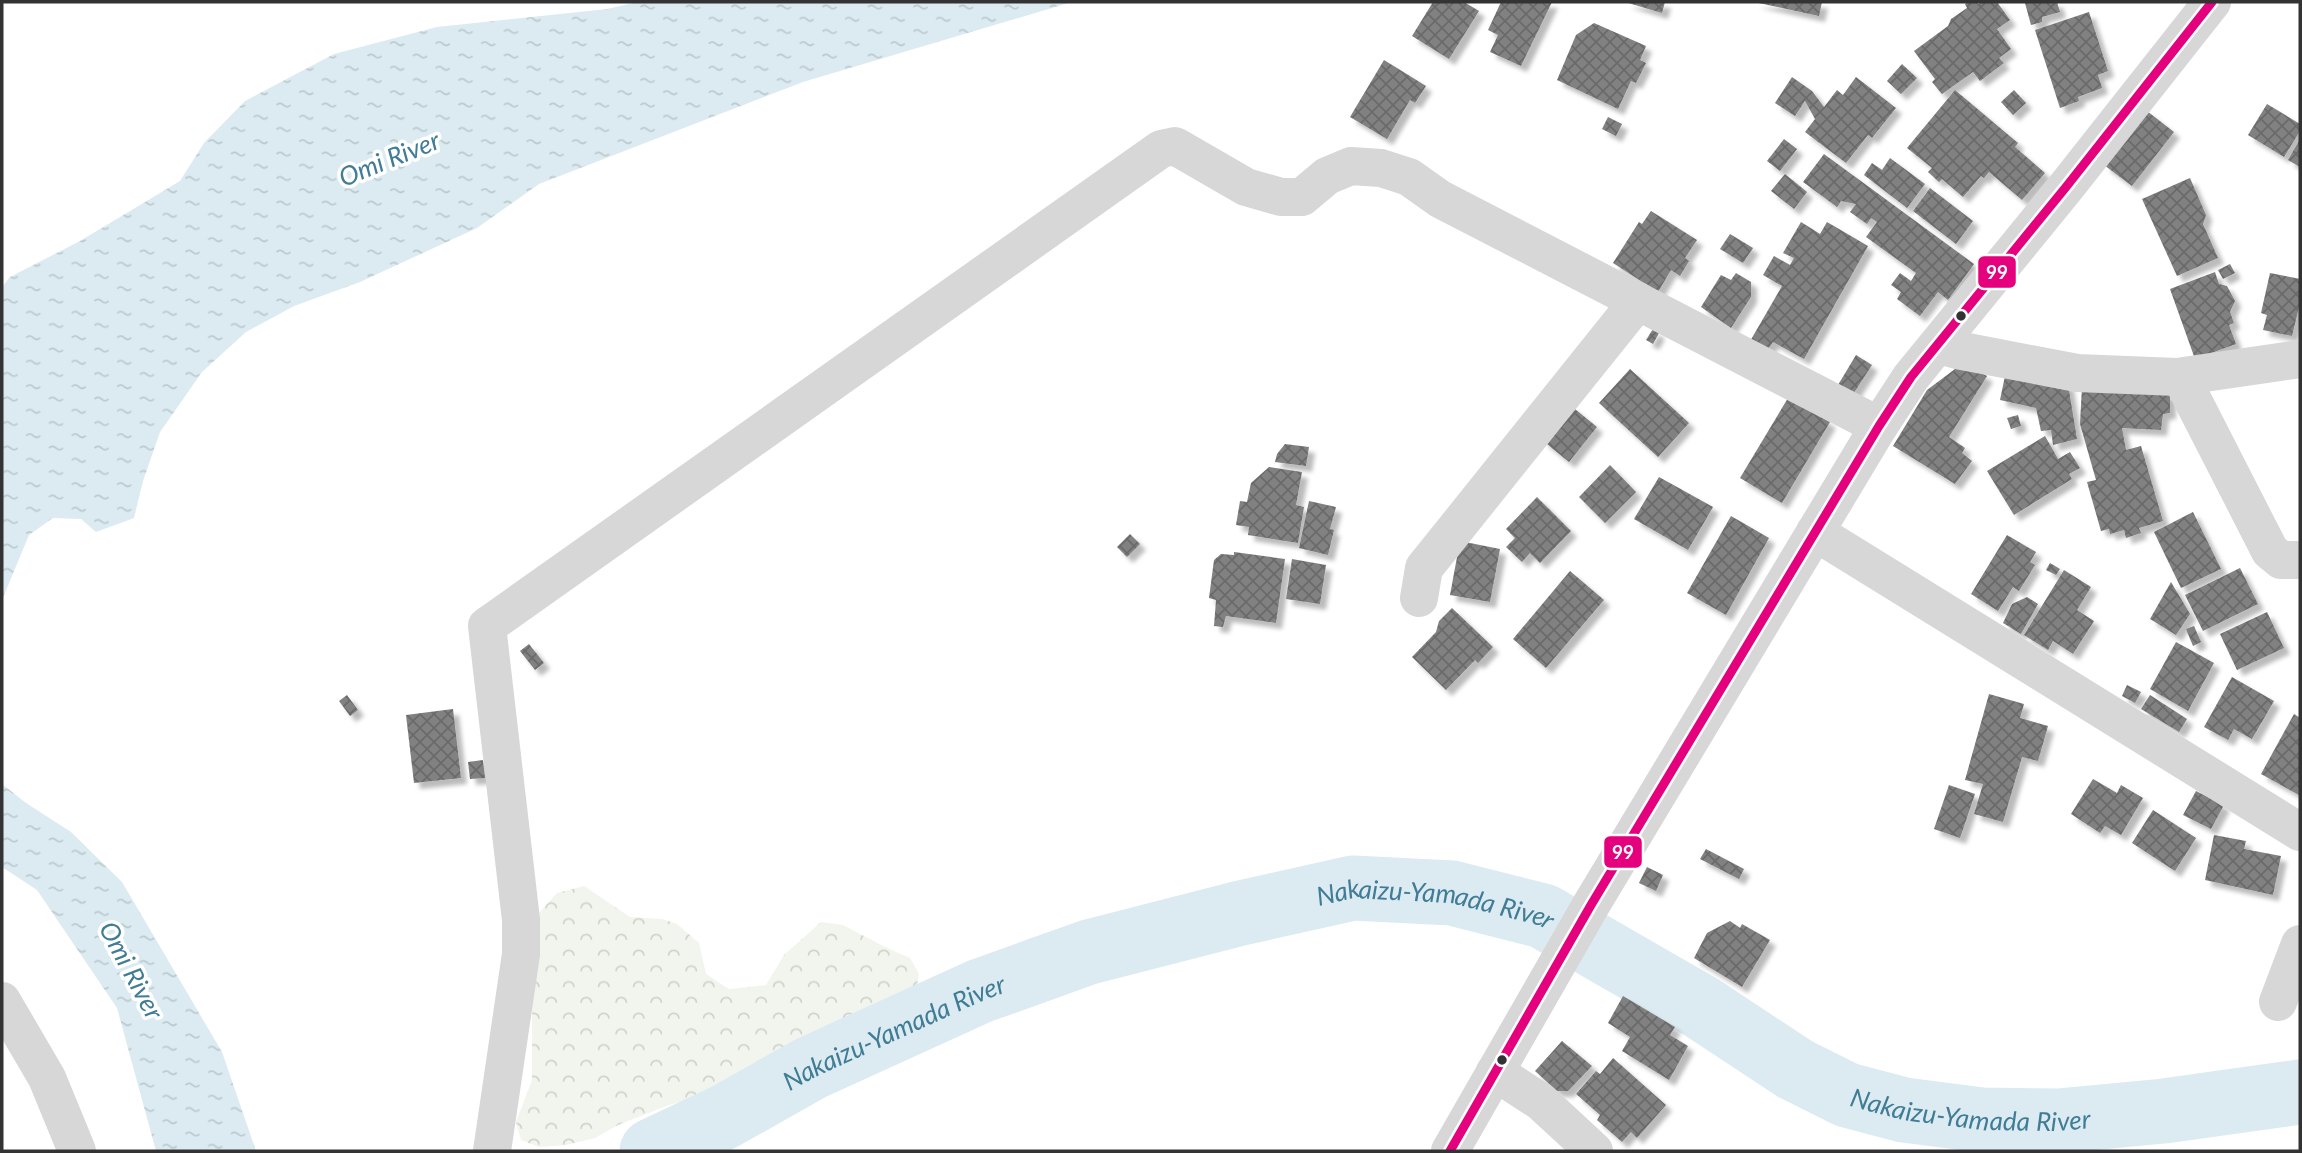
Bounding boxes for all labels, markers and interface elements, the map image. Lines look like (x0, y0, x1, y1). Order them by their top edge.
water label: Omi River (334, 123, 445, 193)
line badge: 99 (1977, 255, 2017, 289)
text: 99 (1986, 260, 2008, 283)
unlabelled marker (1954, 309, 1968, 323)
line badge: 99 (1603, 835, 1643, 869)
text: 99 (1612, 840, 1634, 863)
water label: Nakaizu-Yamada River (1313, 871, 1562, 936)
water label: Omi River (93, 916, 172, 1025)
water label: Nakaizu-Yamada River (777, 967, 1011, 1097)
unlabelled marker (1495, 1053, 1509, 1067)
water label: Nakaizu-Yamada River (1847, 1081, 2093, 1137)

